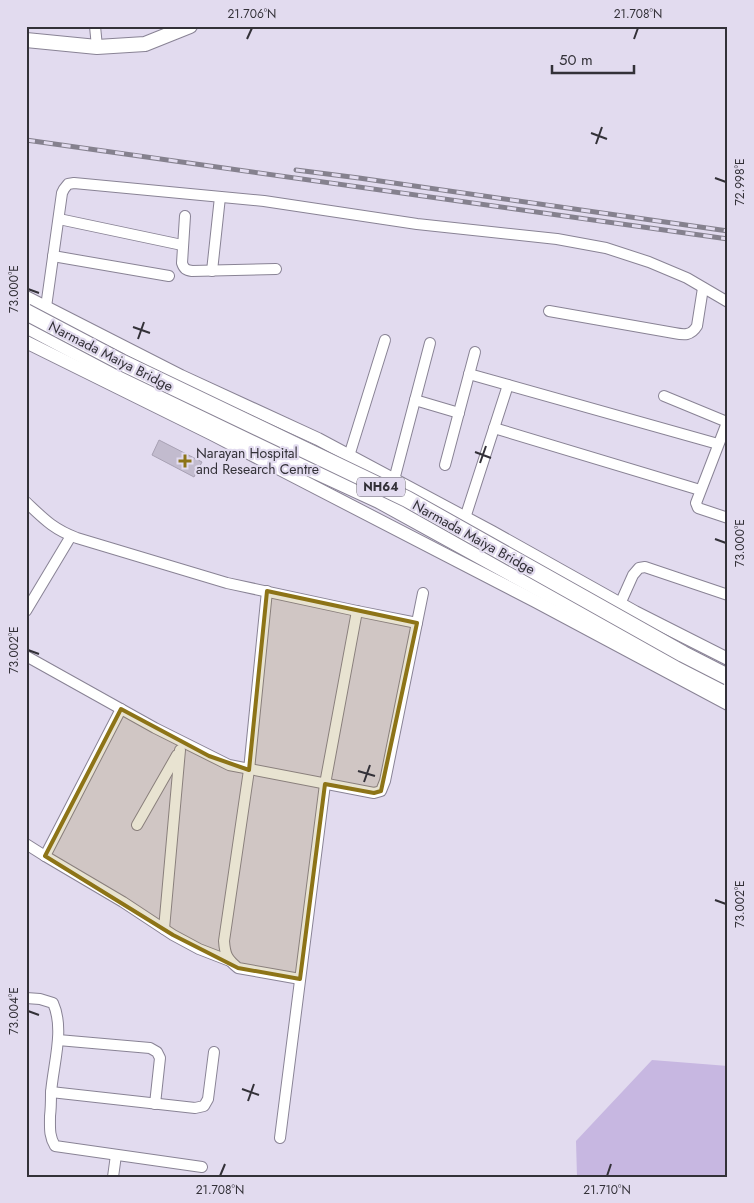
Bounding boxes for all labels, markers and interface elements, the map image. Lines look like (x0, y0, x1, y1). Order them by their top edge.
text: 21.706°N (228, 5, 276, 23)
text: 21.708°N (614, 5, 662, 23)
scale bar (552, 42, 634, 74)
text: 50 m (559, 49, 593, 71)
text: 72.998°E (731, 158, 749, 206)
text: 73.000°E (5, 265, 23, 313)
street label: Narmada Maiya Bridge (45, 316, 177, 396)
place label: Narayan Hospital and Research Centre (196, 443, 319, 479)
marker: Narayan Hospital and Research Centre (178, 454, 192, 468)
road number: NH64 (357, 478, 405, 497)
street label: Narmada Maiya Bridge (409, 495, 539, 579)
text: 73.000°E (731, 519, 749, 567)
text: 73.002°E (5, 626, 23, 674)
text: 73.002°E (731, 880, 749, 928)
text: 73.004°E (5, 987, 23, 1035)
text: 21.708°N (196, 1181, 244, 1199)
text: 21.710°N (583, 1181, 631, 1199)

